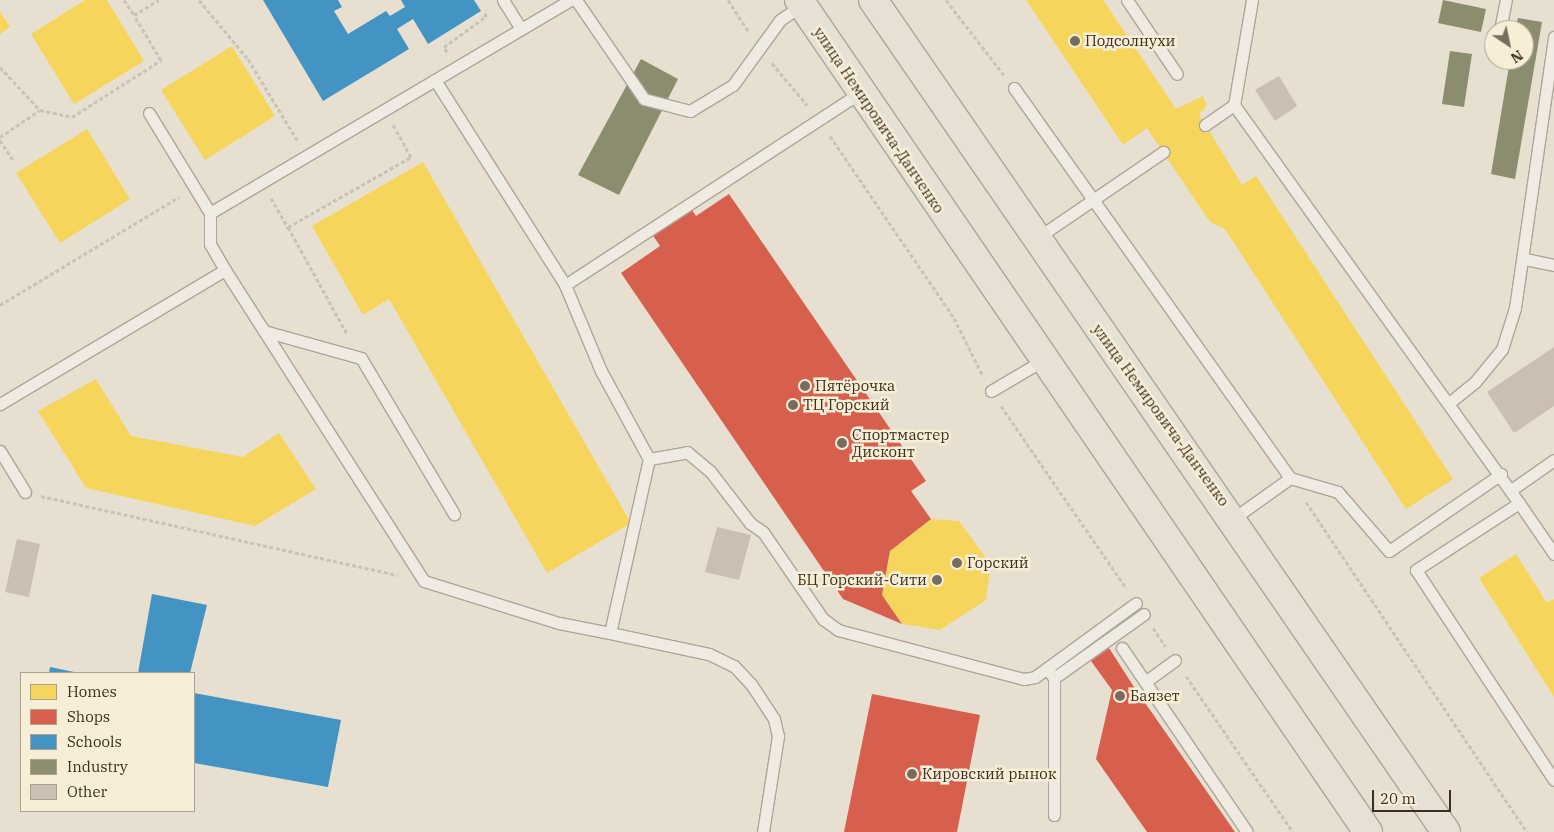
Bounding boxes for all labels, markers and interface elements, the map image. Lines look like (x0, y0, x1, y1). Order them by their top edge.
north arrow (1484, 20, 1534, 70)
street label: улица Немировича-Данченко (810, 23, 948, 217)
place label: Подсолнухи (1085, 32, 1175, 50)
marker: Подсолнухи (1069, 35, 1081, 47)
text: N (1507, 46, 1526, 67)
street label: улица Немировича-Данченко (1089, 320, 1233, 510)
place label: Пятёрочка (815, 377, 895, 395)
marker: Пятёрочка (799, 380, 811, 392)
place label: ТЦ Горский (803, 396, 890, 414)
marker: ТЦ Горский (787, 399, 799, 411)
place label: Спортмастер Дисконт (852, 425, 949, 460)
marker: Спортмастер Дисконт (836, 437, 848, 449)
place label: Горский (967, 554, 1029, 572)
marker: Горский (951, 557, 963, 569)
place label: БЦ Горский-Сити (797, 571, 927, 589)
marker: БЦ Горский-Сити (931, 574, 943, 586)
legend (20, 672, 195, 812)
text: Homes (67, 682, 117, 701)
place label: Баязет (1130, 687, 1180, 705)
marker: Баязет (1114, 690, 1126, 702)
text: Shops (67, 707, 110, 726)
text: Schools (67, 732, 122, 751)
text: Industry (67, 757, 128, 776)
place label: Кировский рынок (922, 765, 1056, 783)
marker: Кировский рынок (906, 768, 918, 780)
scale bar (1374, 780, 1453, 812)
text: Other (67, 782, 107, 801)
text: 20 m (1380, 789, 1416, 808)

